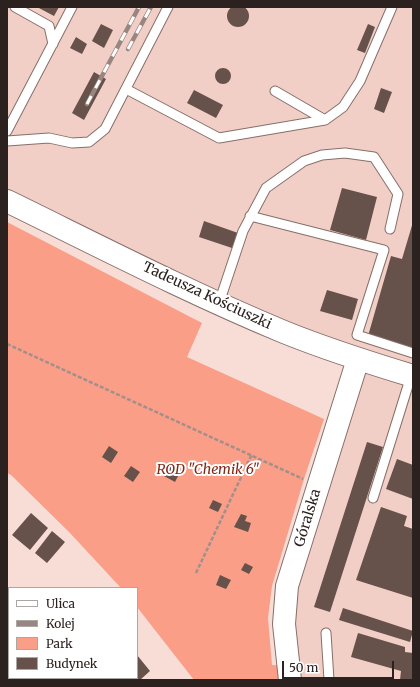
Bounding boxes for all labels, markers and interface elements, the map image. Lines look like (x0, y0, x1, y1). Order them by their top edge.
street label: Tadeusza Kościuszki (140, 259, 274, 333)
park label: ROD "Chemik 6" (157, 462, 259, 478)
street label: Góralska (291, 487, 325, 549)
legend (8, 587, 138, 679)
text: Ulica (46, 596, 75, 611)
text: Kolej (46, 616, 75, 631)
text: Park (46, 636, 73, 651)
scale bar (284, 653, 396, 679)
text: Budynek (46, 656, 97, 671)
text: 50 m (289, 660, 318, 675)

